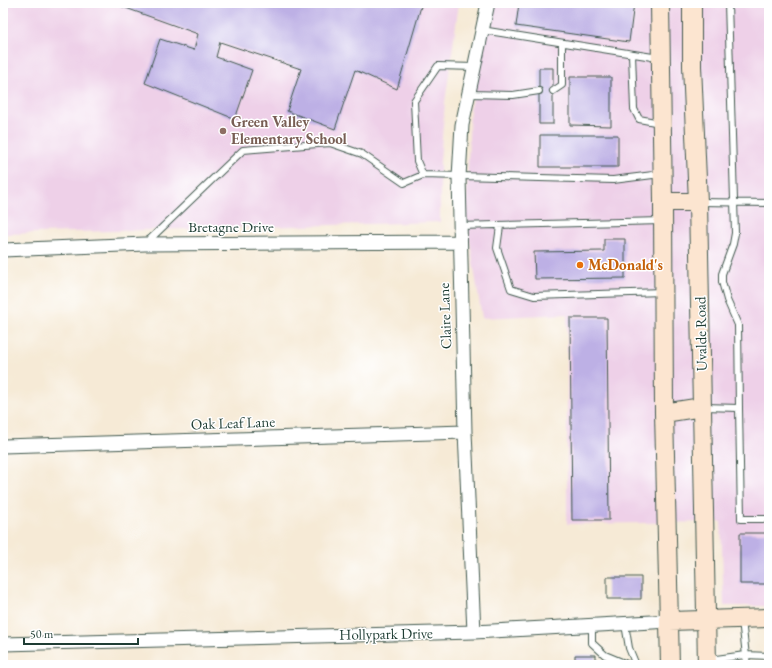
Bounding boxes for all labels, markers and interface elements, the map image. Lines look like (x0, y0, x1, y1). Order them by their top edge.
place label: Green Valley Elementary School (231, 112, 348, 148)
marker: Green Valley Elementary School (218, 126, 228, 136)
street label: Bretagne Drive (188, 217, 274, 236)
place label: McDonald's (588, 255, 663, 274)
marker: McDonald's (575, 260, 585, 270)
street label: Claire Lane (434, 282, 455, 349)
street label: Uvalde Road (690, 296, 711, 372)
street label: Oak Leaf Lane (190, 412, 276, 433)
scale bar (24, 620, 138, 646)
street label: Hollypark Drive (339, 623, 433, 644)
text: 50 m (30, 626, 54, 642)

